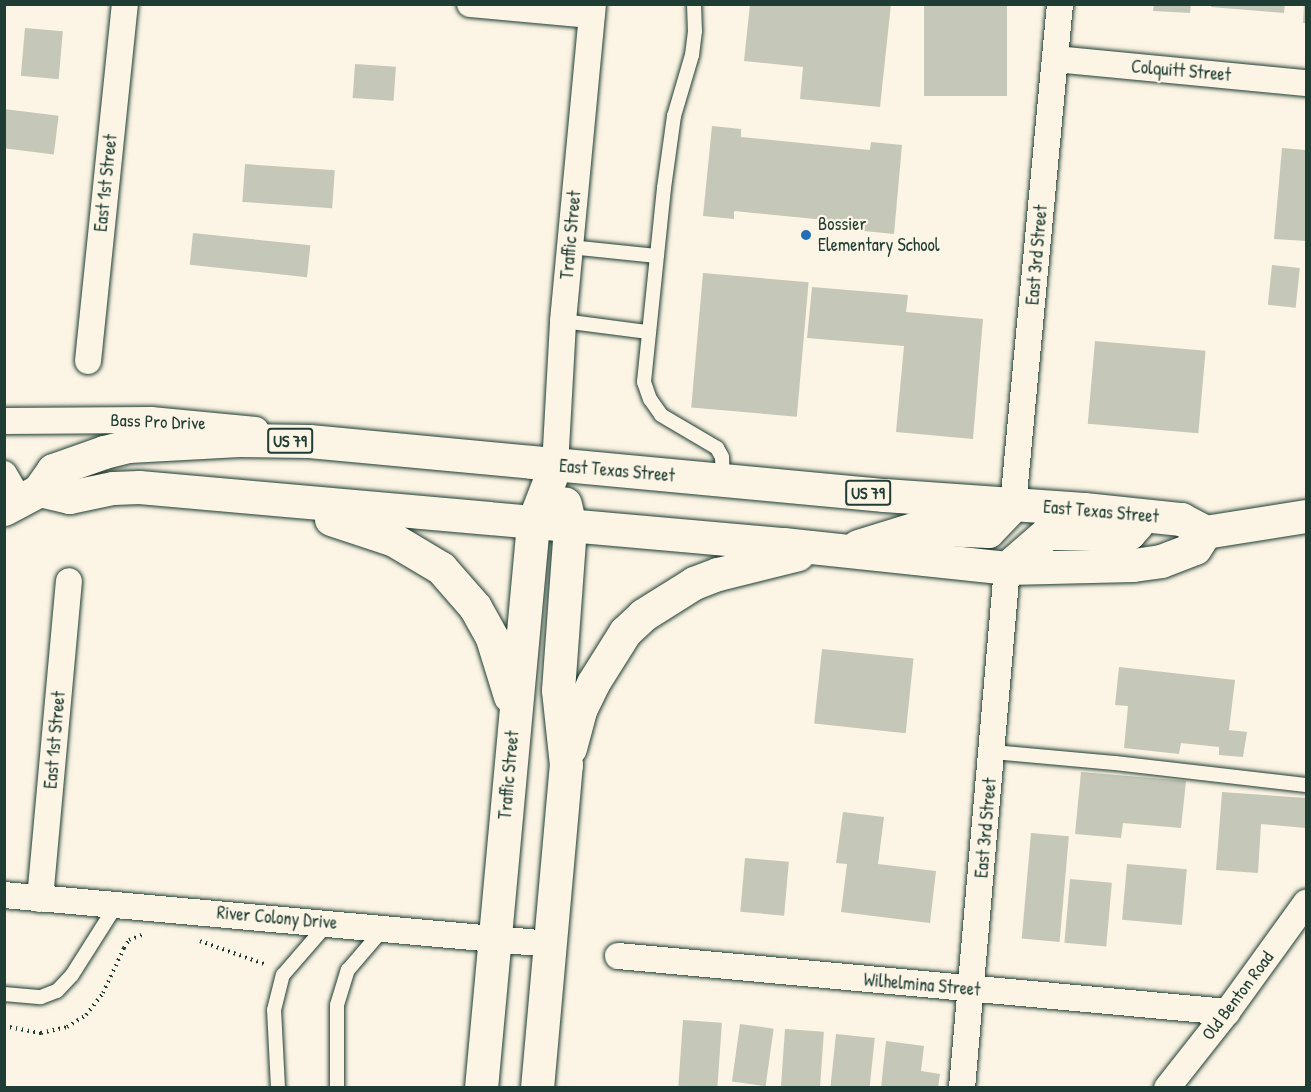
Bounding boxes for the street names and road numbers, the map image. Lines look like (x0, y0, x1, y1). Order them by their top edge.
street label: Colquitt Street (1130, 56, 1232, 86)
street label: East 1st Street (90, 133, 122, 233)
street label: Traffic Street (556, 190, 586, 280)
street label: East 3rd Street (1022, 204, 1052, 306)
street label: Bass Pro Drive (110, 410, 206, 434)
road number: US 79 (266, 428, 314, 454)
street label: East Texas Street (558, 455, 676, 487)
road number: US 79 (844, 480, 892, 506)
street label: East Texas Street (1042, 496, 1160, 528)
street label: East 1st Street (40, 690, 70, 790)
street label: Traffic Street (494, 730, 524, 820)
street label: East 3rd Street (971, 777, 1001, 879)
street label: River Colony Drive (216, 902, 338, 934)
street label: Old Benton Road (1198, 947, 1278, 1045)
street label: Wilhelmina Street (863, 969, 981, 1001)

